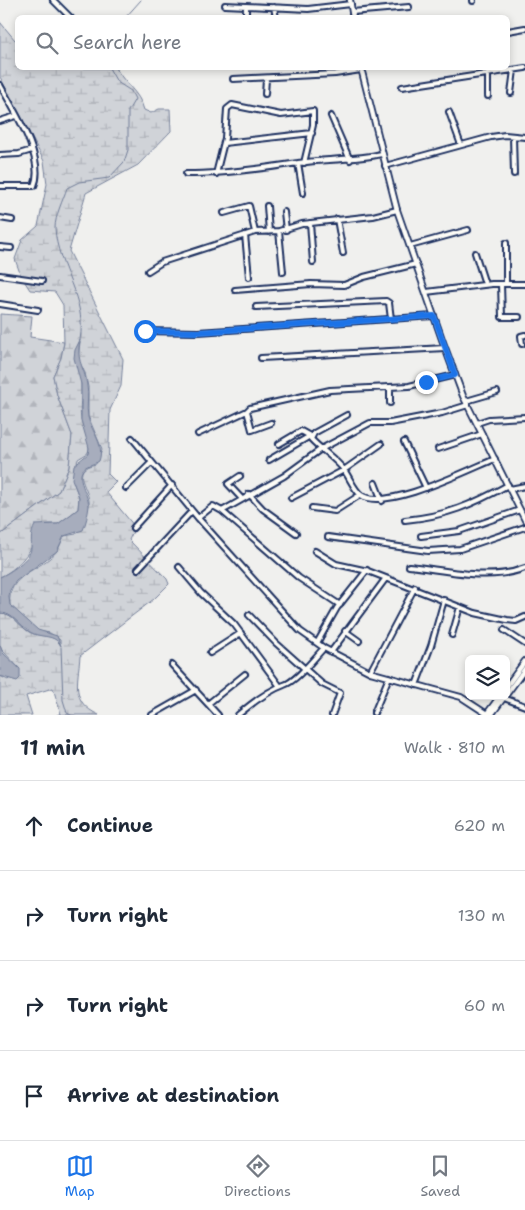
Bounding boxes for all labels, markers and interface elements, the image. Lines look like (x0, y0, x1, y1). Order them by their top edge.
search box (15, 15, 510, 70)
icon: search (33, 29, 61, 57)
text: Search here (73, 30, 182, 55)
route start (134, 320, 157, 343)
route end (415, 371, 438, 394)
map controls (465, 655, 510, 700)
button: layers (465, 655, 510, 700)
text: 11 min (20, 734, 85, 762)
text: Walk · 810 m (404, 737, 505, 758)
icon: ahead (20, 812, 48, 840)
text: Continue (67, 813, 153, 838)
text: 620 m (454, 815, 505, 836)
icon: right (20, 902, 48, 930)
text: Turn right (67, 903, 168, 928)
text: 130 m (458, 905, 505, 926)
icon: right (20, 992, 48, 1020)
text: Turn right (67, 993, 168, 1018)
text: 60 m (464, 995, 505, 1016)
icon: arrive (20, 1082, 48, 1110)
text: Arrive at destination (67, 1083, 279, 1108)
tab: Map (65, 1152, 95, 1200)
tab: Directions (224, 1152, 291, 1200)
tab: Saved (421, 1152, 460, 1200)

